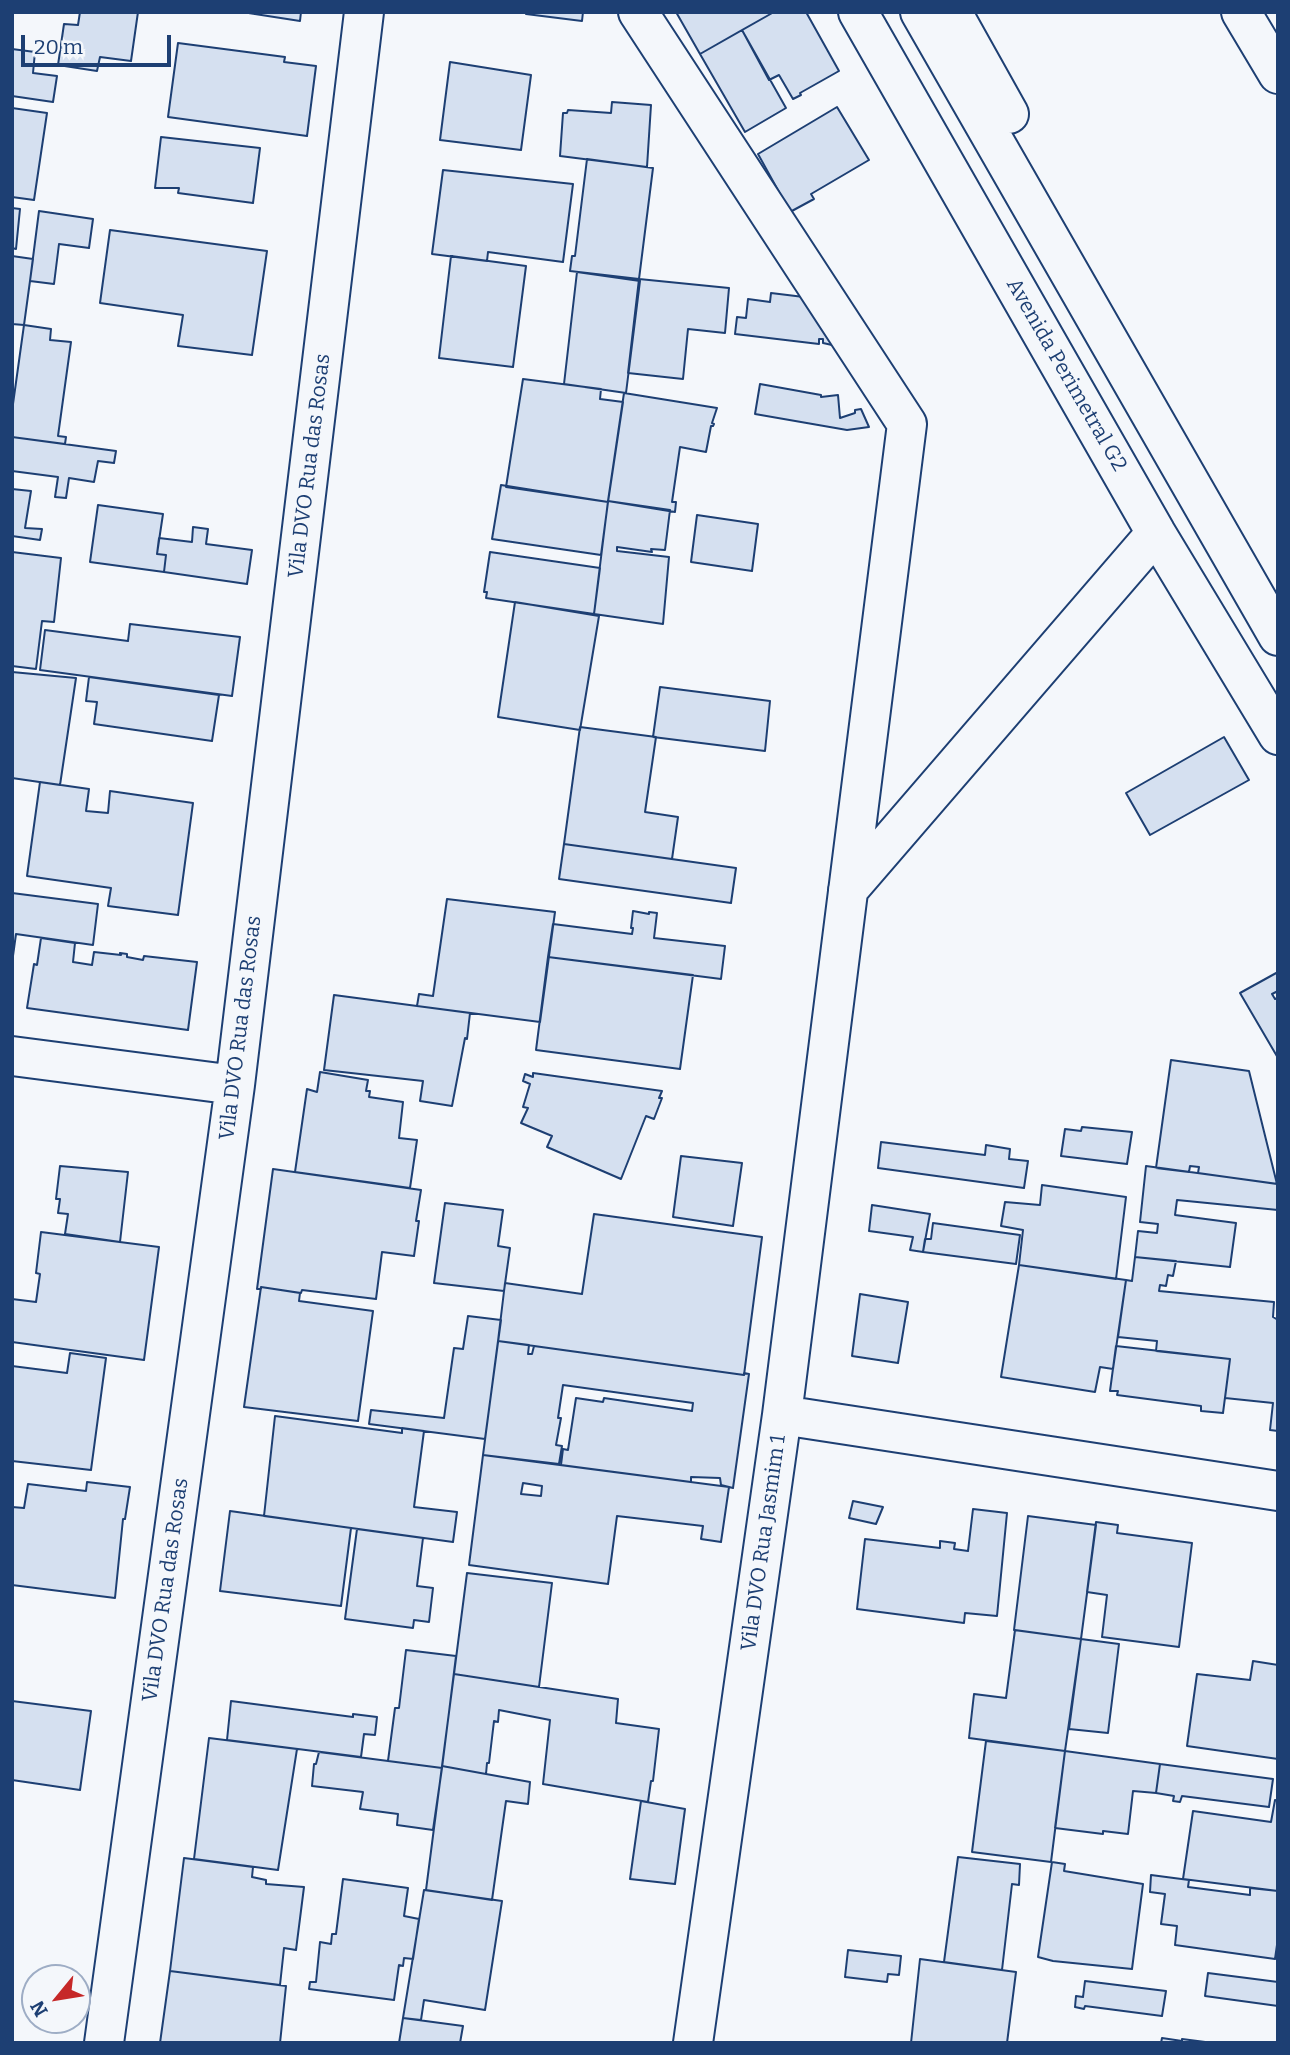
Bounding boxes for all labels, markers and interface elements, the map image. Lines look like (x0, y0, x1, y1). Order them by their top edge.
scale bar (24, 21, 175, 65)
text: 20 m (34, 34, 83, 60)
street label: Avenida Perimetral G2 (1000, 274, 1132, 476)
street label: Vila DVO Rua das Rosas (284, 352, 336, 580)
street label: Vila DVO Rua das Rosas (215, 914, 267, 1142)
street label: Vila DVO Rua Jasmim 1 (736, 1433, 792, 1653)
street label: Vila DVO Rua das Rosas (138, 1476, 194, 1704)
north arrow (21, 1964, 91, 2034)
text: N (25, 1997, 53, 2021)

